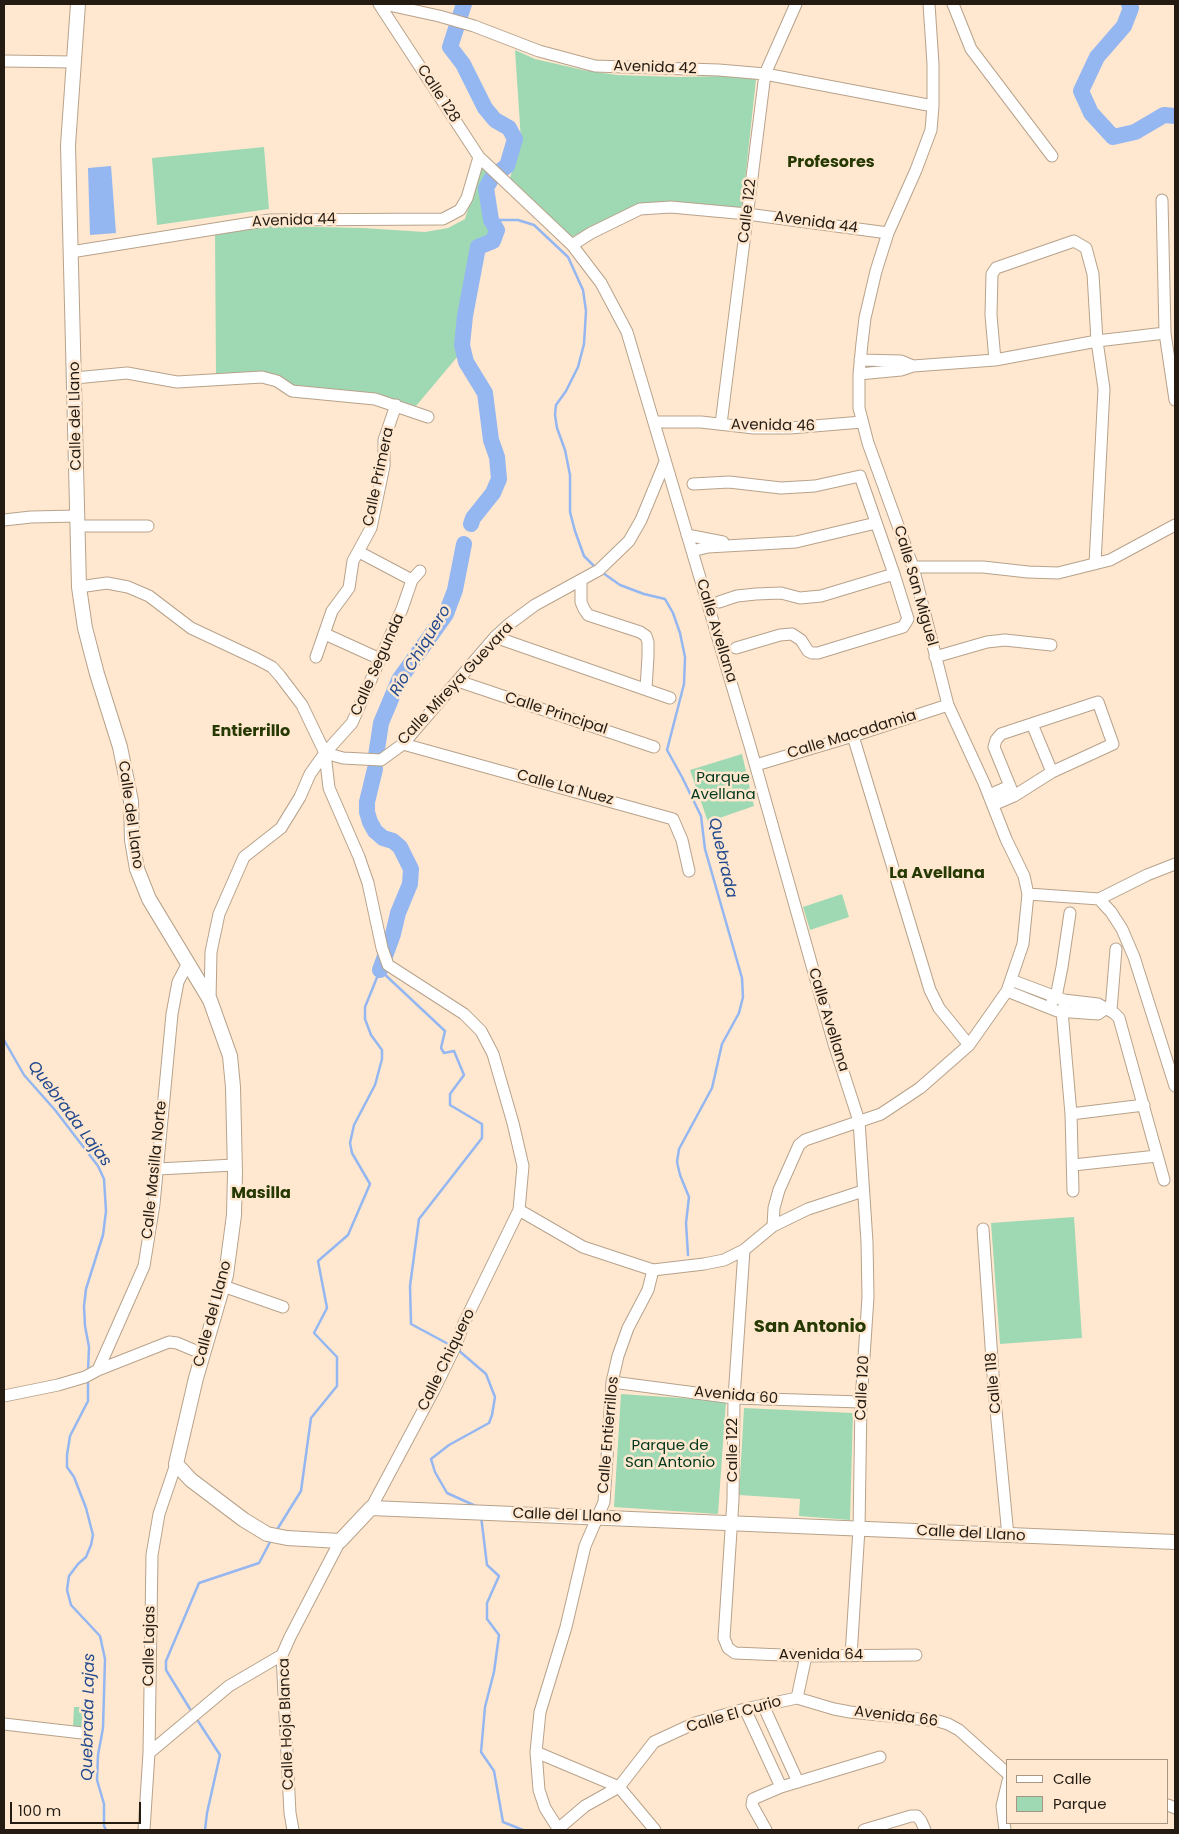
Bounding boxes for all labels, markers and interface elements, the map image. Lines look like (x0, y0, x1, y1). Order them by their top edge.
street label: Avenida 42 (613, 58, 697, 78)
street label: Calle 128 (413, 62, 463, 126)
district label: Profesores (787, 153, 875, 173)
street label: Calle 122 (735, 178, 761, 244)
street label: Avenida 44 (773, 208, 859, 238)
street label: Avenida 44 (252, 211, 336, 231)
street label: Calle del Llano (66, 361, 86, 471)
street label: Avenida 46 (731, 416, 815, 436)
street label: Calle Primera (360, 426, 398, 528)
street label: Calle San Miguel (889, 524, 941, 648)
street label: Calle Avellana (692, 577, 740, 685)
water label: Río Chiquero (386, 602, 456, 700)
street label: Calle Segunda (347, 611, 409, 719)
street label: Calle Mireya Guevara (394, 619, 518, 749)
street label: Calle Principal (502, 689, 610, 739)
street label: Calle Macadamia (785, 707, 919, 763)
district label: Entierrillo (212, 722, 290, 742)
street label: Calle del Llano (113, 760, 147, 870)
street label: Calle La Nuez (515, 766, 615, 810)
park label: Parque Avellana (690, 769, 756, 804)
water label: Quebrada (703, 816, 741, 900)
district label: La Avellana (889, 864, 985, 884)
street label: Calle Avellana (804, 966, 852, 1074)
water label: Quebrada Lajas (23, 1057, 115, 1171)
street label: Calle Masilla Norte (139, 1100, 171, 1240)
district label: Masilla (231, 1184, 291, 1204)
street label: Calle del Llano (190, 1259, 236, 1369)
street label: Calle Chiquero (414, 1306, 480, 1414)
district label: San Antonio (754, 1316, 866, 1338)
street label: Calle 118 (982, 1352, 1006, 1414)
street label: Calle 120 (852, 1355, 874, 1421)
street label: Calle Entierrillos (595, 1376, 623, 1494)
street label: Avenida 60 (693, 1383, 779, 1409)
street label: Calle 122 (724, 1418, 742, 1482)
park label: Parque de San Antonio (625, 1437, 715, 1472)
street label: Calle del Llano (512, 1505, 622, 1527)
street label: Calle del Llano (916, 1522, 1026, 1546)
street label: Calle Lajas (140, 1605, 160, 1687)
street label: Avenida 64 (779, 1646, 863, 1664)
water label: Quebrada Lajas (78, 1653, 100, 1781)
street label: Calle Hoja Blanca (276, 1658, 298, 1790)
street label: Calle El Curio (684, 1693, 784, 1737)
street label: Avenida 66 (853, 1703, 939, 1731)
legend (1006, 1759, 1169, 1824)
text: Calle (1053, 1768, 1091, 1789)
scale bar (12, 1792, 144, 1824)
text: Parque (1053, 1793, 1106, 1814)
text: 100 m (18, 1800, 61, 1821)

